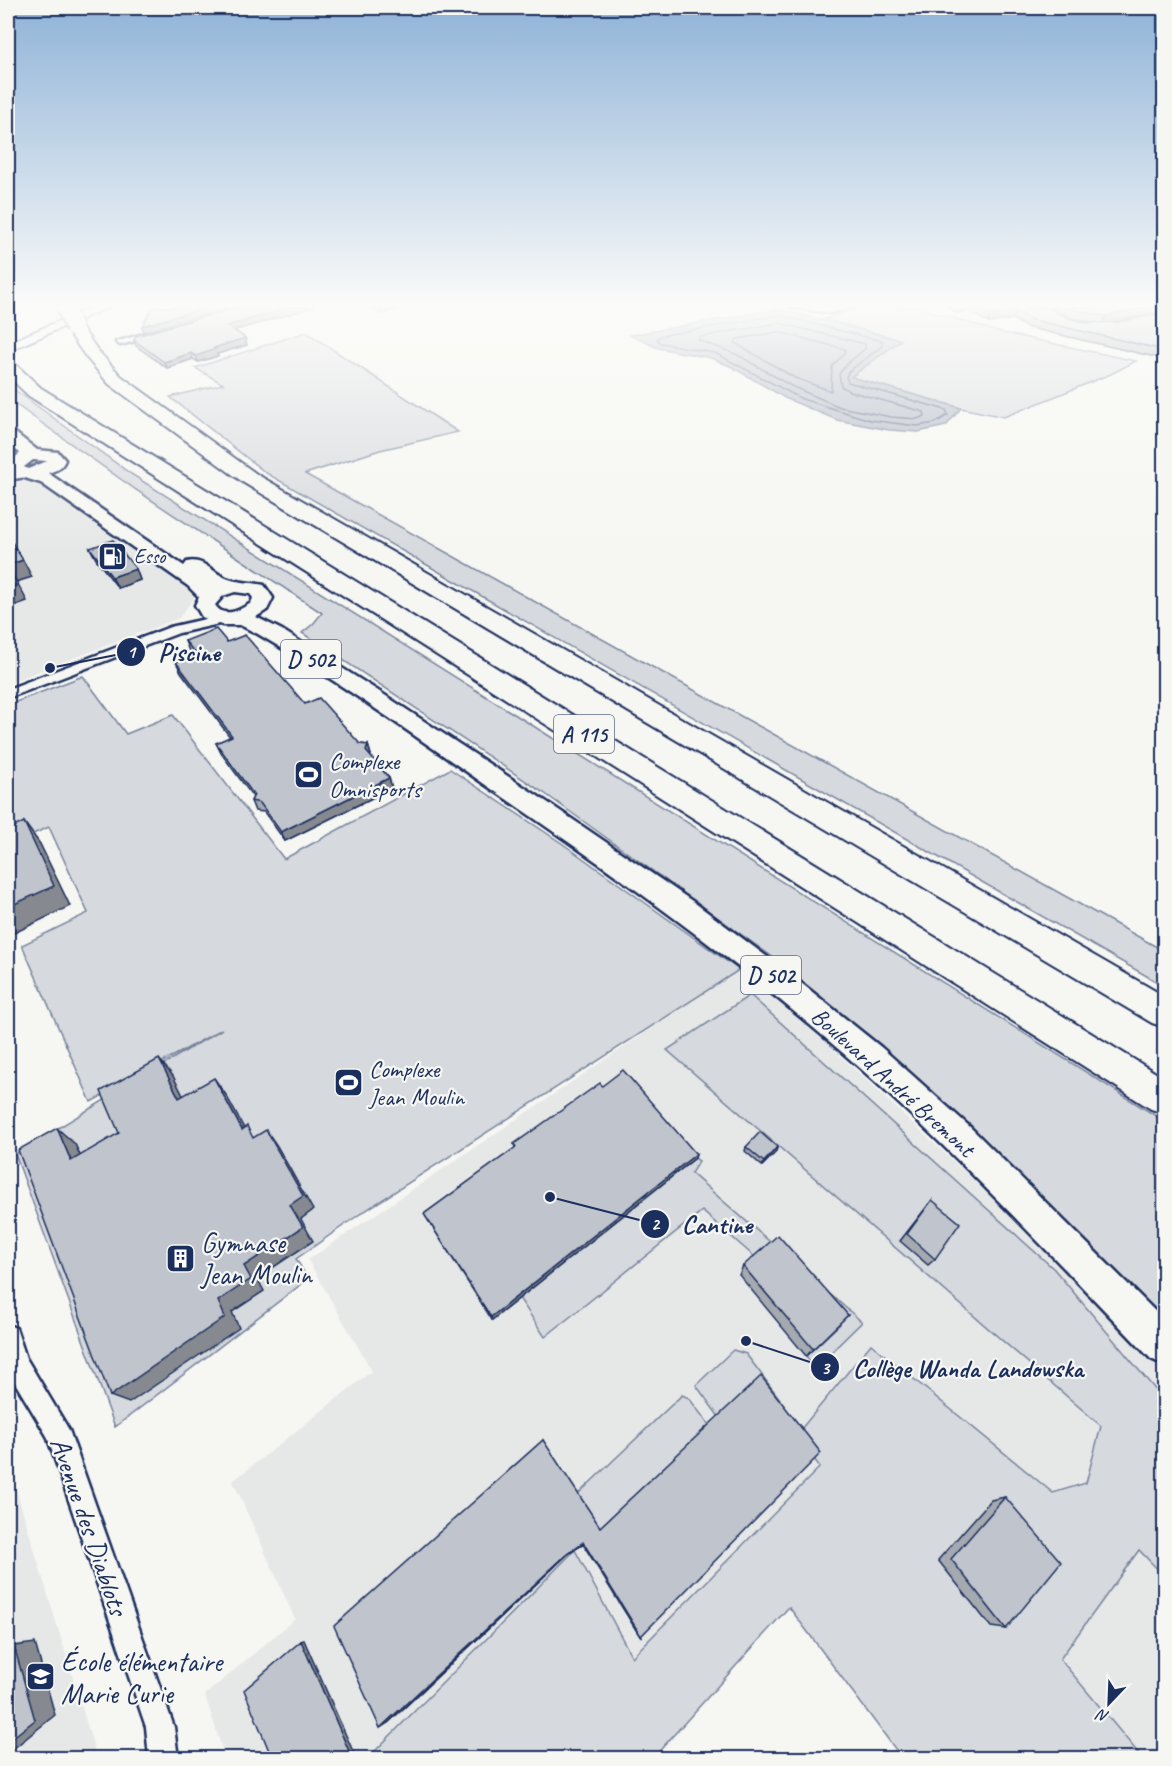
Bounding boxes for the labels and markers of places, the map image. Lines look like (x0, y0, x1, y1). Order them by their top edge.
fuel station icon: Esso (97, 540, 129, 572)
place label: Esso (134, 544, 166, 569)
callout: Piscine (116, 630, 232, 674)
place label: Complexe Omnisports (329, 746, 423, 804)
sports icon: Complexe Omnisports (292, 759, 324, 791)
place label: Complexe Jean Moulin (368, 1054, 465, 1112)
sports icon: Complexe Jean Moulin (332, 1067, 364, 1099)
callout: Cantine (640, 1202, 765, 1246)
place label: Gymnase Jean Moulin (199, 1225, 313, 1292)
building icon: Gymnase Jean Moulin (164, 1242, 196, 1274)
callout: Collège Wanda Landowska (810, 1345, 1095, 1389)
place label: École élémentaire Marie Curie (61, 1644, 224, 1711)
school or university icon: École élémentaire Marie Curie (24, 1661, 56, 1693)

